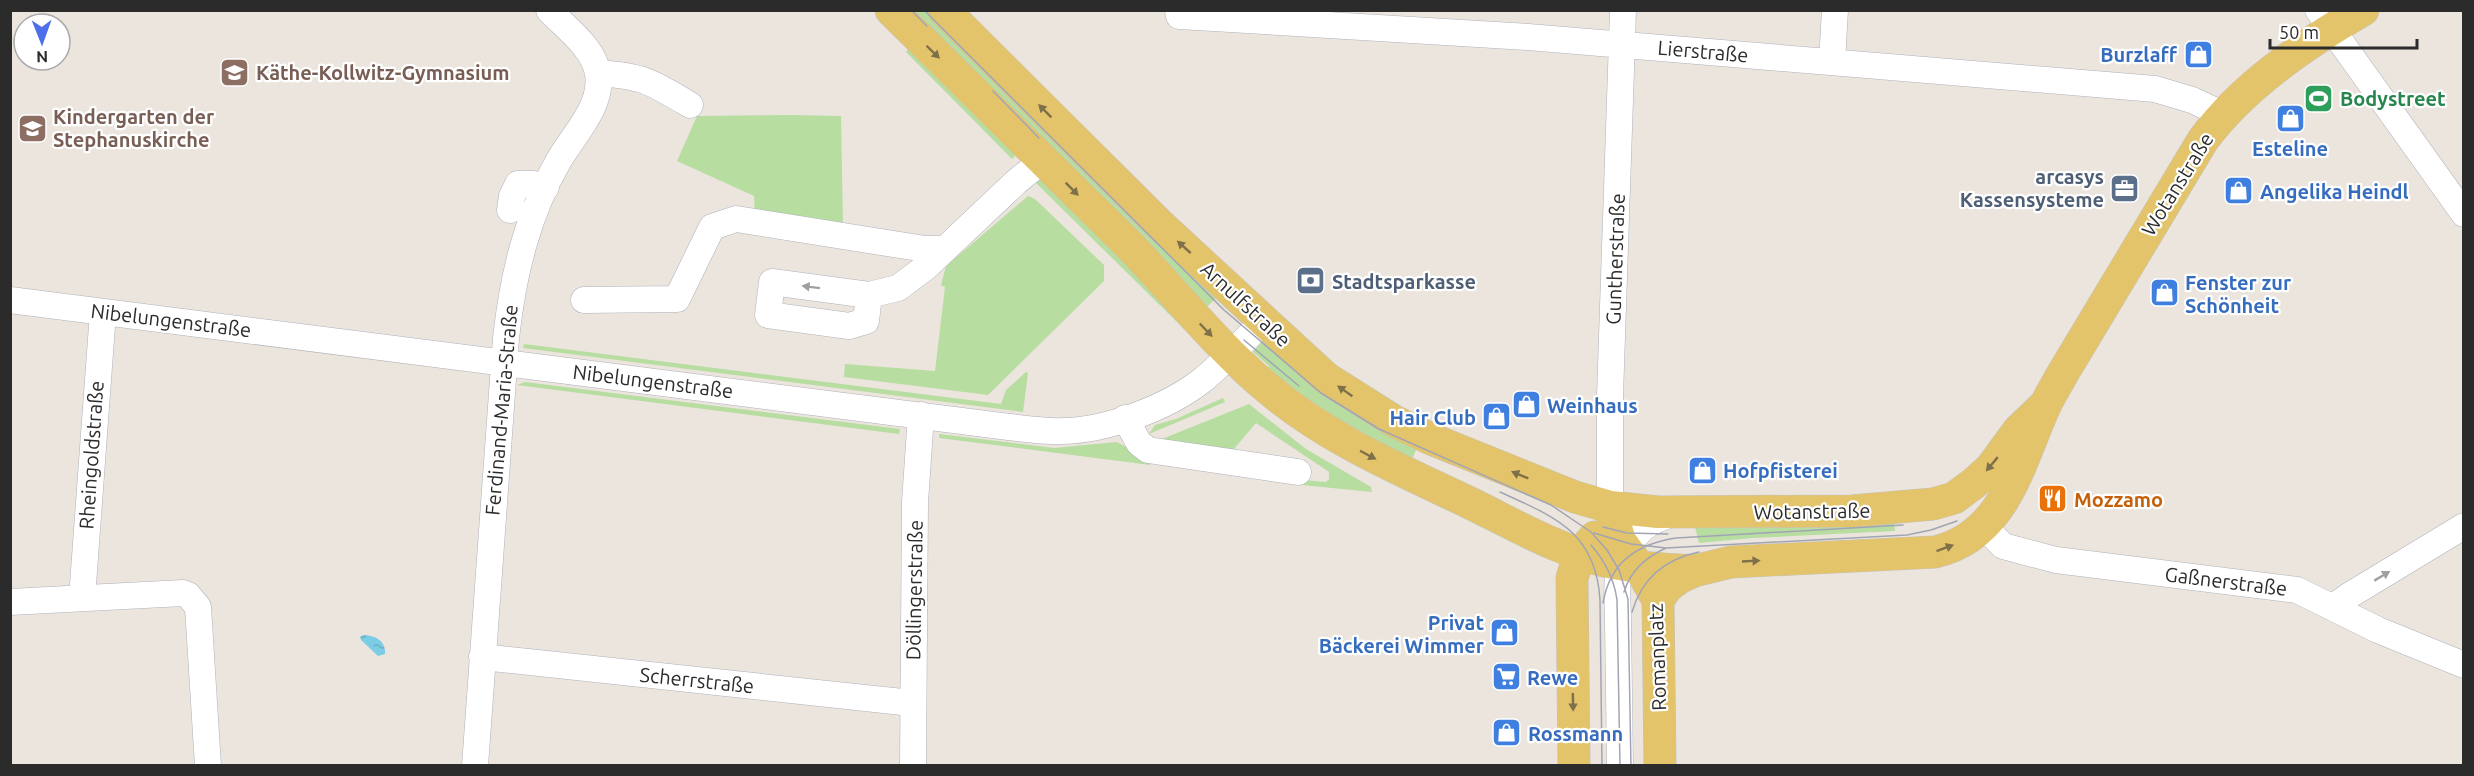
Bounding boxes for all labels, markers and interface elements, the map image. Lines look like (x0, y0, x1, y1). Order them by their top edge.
north arrow (12, 12, 72, 72)
scale bar (2270, 12, 2417, 50)
text: 50 m (2279, 22, 2319, 42)
street label: Lierstraße (1657, 36, 1749, 66)
shop icon: Burzlaff (2182, 38, 2214, 70)
place label: Burzlaff (2100, 43, 2178, 66)
one-way arrow (925, 45, 940, 59)
text: N (36, 48, 48, 66)
school or university icon: Käthe-Kollwitz-Gymnasium (219, 56, 251, 88)
place label: Käthe-Kollwitz-Gymnasium (256, 61, 509, 84)
sports icon: Bodystreet (2303, 82, 2335, 114)
place label: Bodystreet (2340, 87, 2446, 110)
shop icon: Esteline (2274, 102, 2306, 134)
one-way arrow (1037, 104, 1052, 118)
place label: Kindergarten der Stephanuskirche (53, 105, 215, 151)
school or university icon: Kindergarten der Stephanuskirche (16, 112, 48, 144)
street label: Wotanstraße (2136, 128, 2218, 240)
place label: Esteline (2252, 137, 2328, 160)
place label: arcasys Kassensysteme (1960, 165, 2104, 211)
office icon: arcasys Kassensysteme (2109, 172, 2141, 204)
shop icon: Angelika Heindl (2223, 175, 2255, 207)
place label: Angelika Heindl (2260, 180, 2409, 203)
one-way arrow (1064, 181, 1078, 195)
street label: Guntherstraße (1601, 193, 1629, 325)
one-way arrow (1177, 240, 1192, 254)
street label: Arnulfstraße (1197, 257, 1295, 351)
bank icon: Stadtsparkasse (1295, 265, 1327, 297)
place label: Stadtsparkasse (1332, 270, 1476, 293)
place label: Fenster zur Schönheit (2185, 271, 2292, 317)
shop icon: Fenster zur Schönheit (2148, 277, 2180, 309)
one-way arrow (802, 283, 821, 292)
street label: Nibelungenstraße (89, 299, 253, 341)
street label: Ferdinand-Maria-Straße (480, 304, 522, 516)
one-way arrow (1199, 322, 1213, 337)
street label: Nibelungenstraße (571, 360, 735, 402)
street label: Rheingoldstraße (74, 380, 108, 530)
one-way arrow (1337, 386, 1353, 397)
shop icon: Weinhaus (1510, 389, 1542, 421)
place label: Weinhaus (1547, 394, 1638, 417)
shop icon: Hair Club (1481, 401, 1513, 433)
place label: Hair Club (1390, 406, 1476, 429)
one-way arrow (1359, 450, 1376, 460)
shop icon: Hofpfisterei (1686, 454, 1718, 486)
one-way arrow (1986, 456, 1999, 472)
place label: Hofpfisterei (1723, 459, 1838, 482)
one-way arrow (1511, 470, 1529, 480)
restaurant icon: Mozzamo (2037, 483, 2069, 515)
place label: Mozzamo (2074, 488, 2163, 511)
street label: Wotanstraße (1753, 498, 1871, 524)
street label: Döllingerstraße (901, 520, 927, 660)
one-way arrow (1936, 543, 1954, 553)
one-way arrow (1741, 557, 1760, 566)
street label: Gaßnerstraße (2163, 562, 2289, 600)
one-way arrow (2374, 570, 2390, 581)
street label: Romanplatz (1644, 603, 1670, 711)
place label: Privat Bäckerei Wimmer (1319, 611, 1485, 657)
shop icon: Privat Bäckerei Wimmer (1489, 617, 1521, 649)
supermarket icon: Rewe (1490, 661, 1522, 693)
street label: Scherrstraße (639, 663, 755, 697)
place label: Rewe (1527, 666, 1578, 689)
one-way arrow (1568, 692, 1578, 711)
shop icon: Rossmann (1491, 717, 1523, 749)
place label: Rossmann (1528, 722, 1623, 745)

